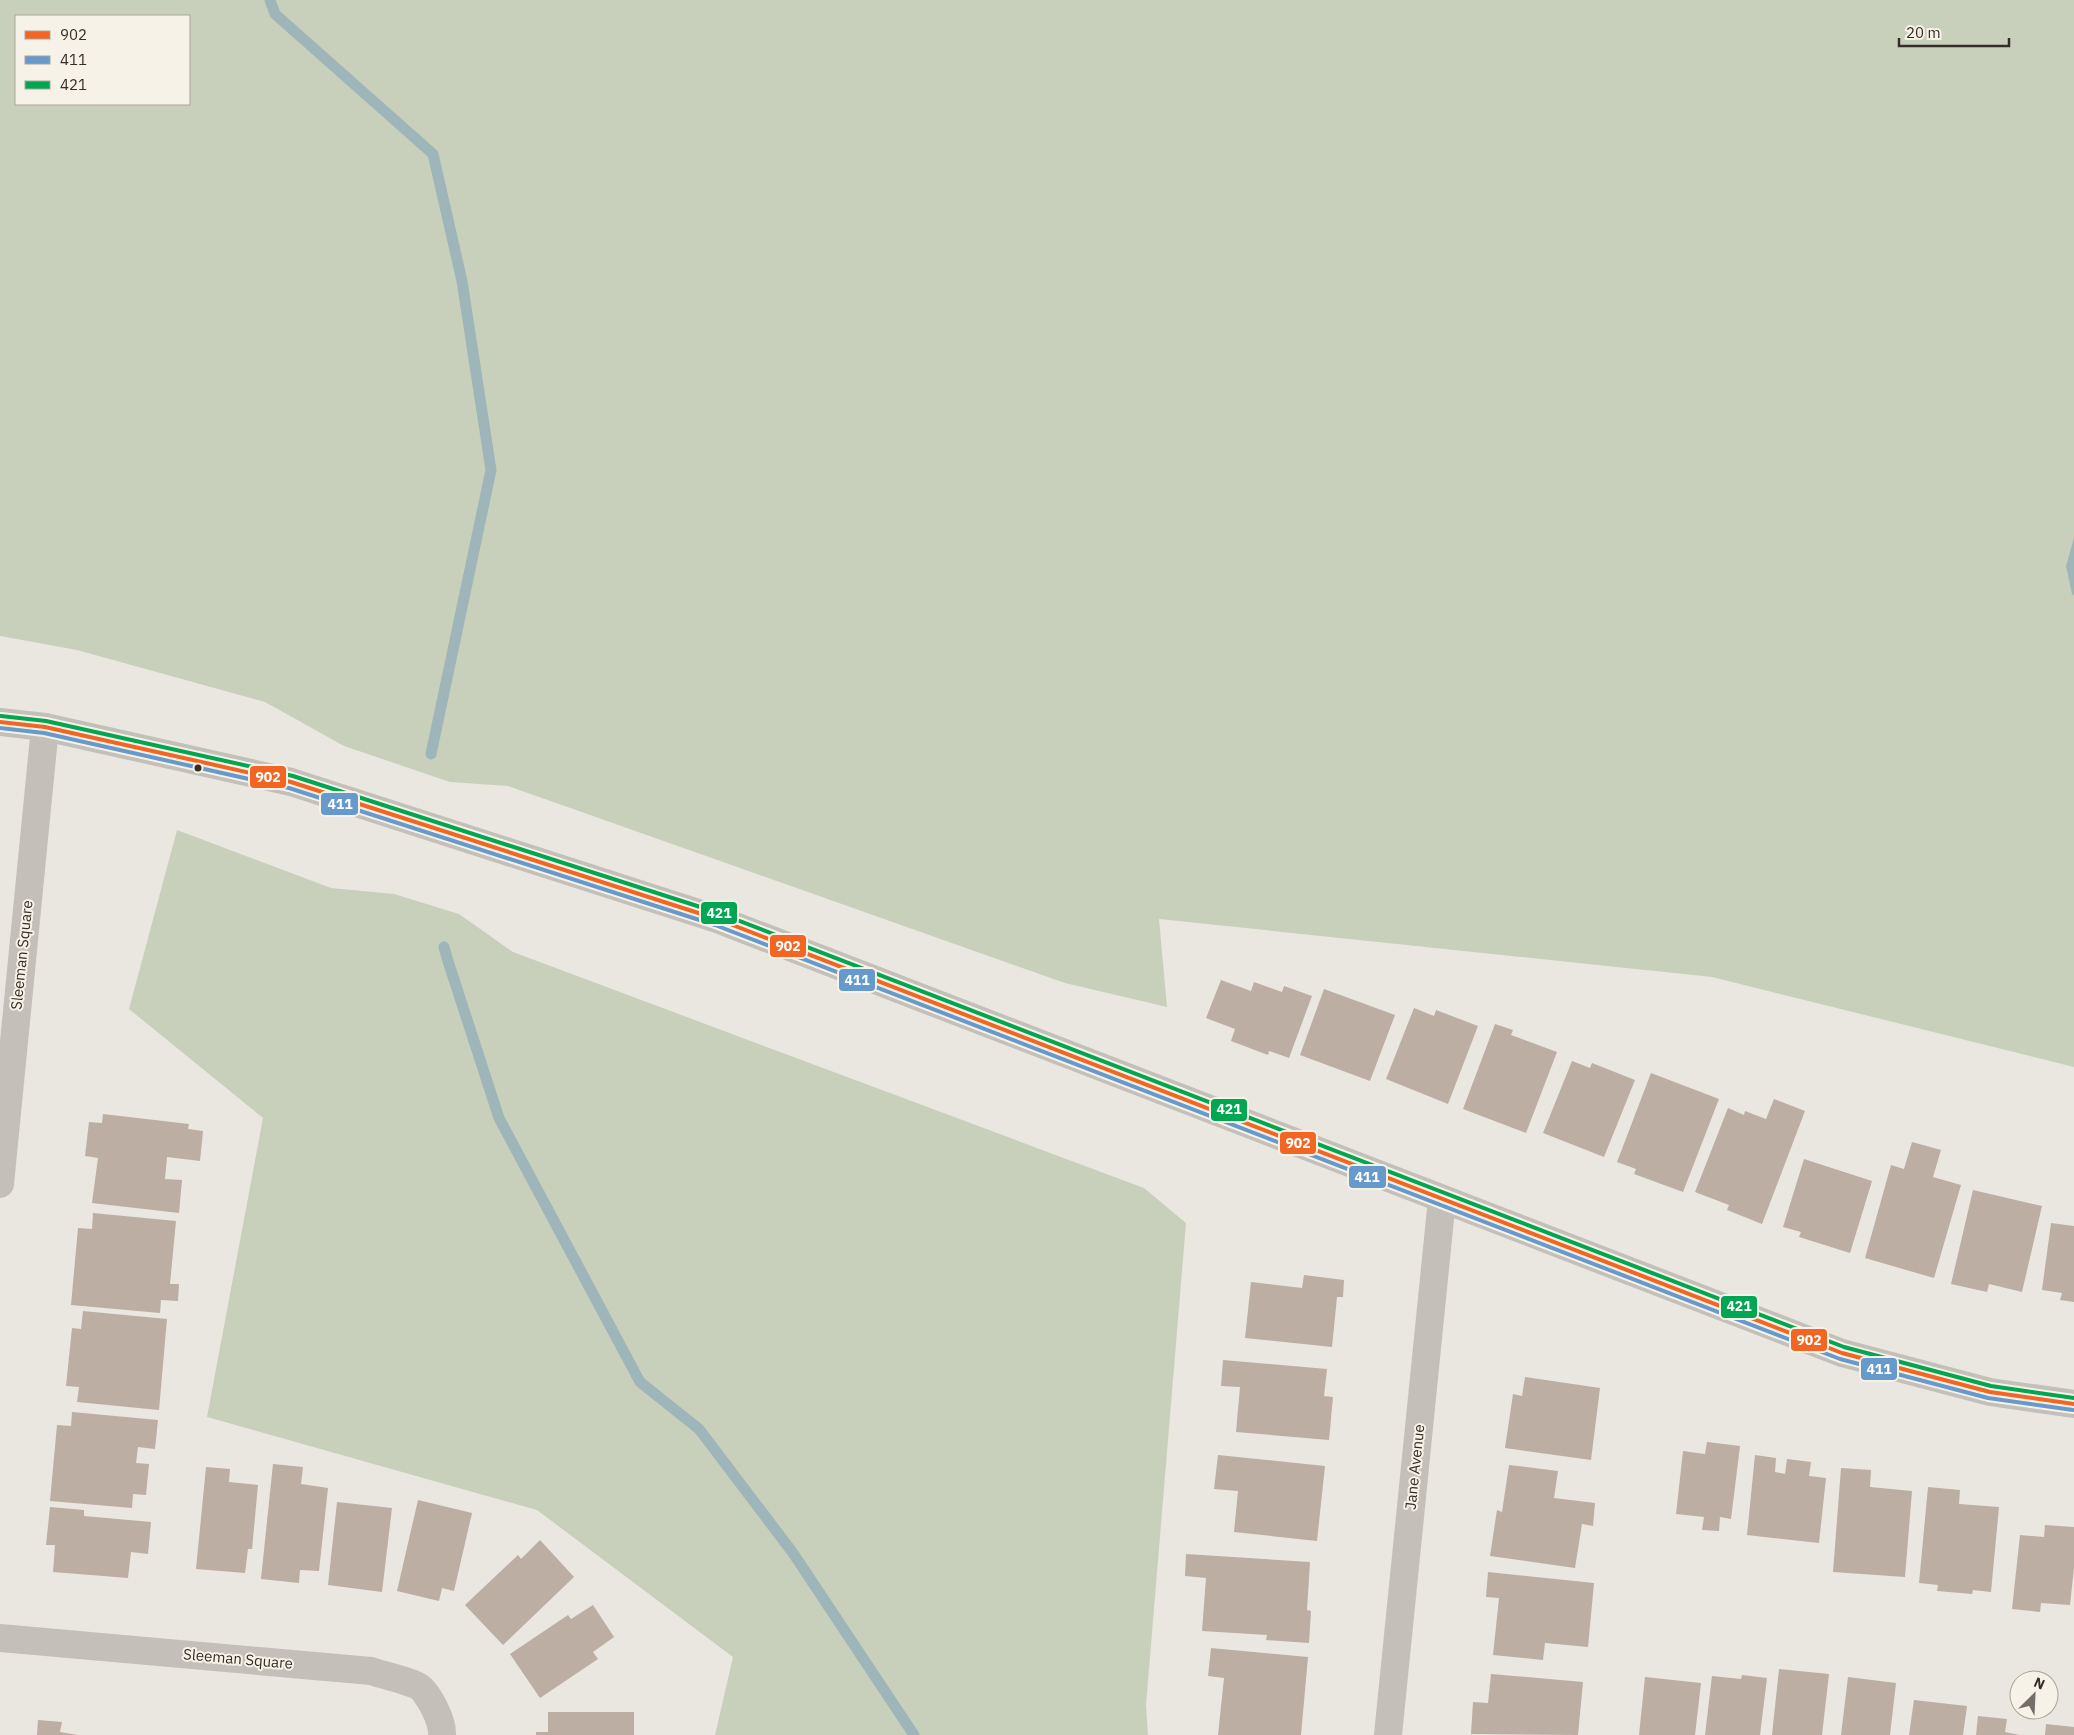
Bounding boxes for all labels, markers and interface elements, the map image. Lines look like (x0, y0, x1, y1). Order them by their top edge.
legend (15, 15, 190, 105)
scale bar (1899, 15, 2009, 47)
text: 20 m (1906, 23, 1941, 42)
text: 902 (60, 25, 87, 44)
text: 411 (60, 50, 87, 69)
text: 421 (60, 75, 87, 94)
unlabelled marker (193, 763, 203, 773)
line badge: 902 (249, 765, 287, 789)
text: 902 (255, 768, 281, 786)
line badge: 411 (320, 792, 359, 816)
text: 411 (327, 795, 353, 813)
street label: Sleeman Square (6, 899, 37, 1011)
line badge: 421 (700, 901, 738, 925)
text: 421 (706, 904, 732, 922)
line badge: 902 (769, 934, 807, 958)
text: 902 (775, 937, 801, 955)
line badge: 411 (838, 968, 876, 992)
text: 411 (844, 971, 870, 989)
line badge: 421 (1210, 1098, 1248, 1122)
text: 421 (1216, 1100, 1242, 1118)
line badge: 902 (1279, 1131, 1317, 1155)
text: 902 (1285, 1134, 1311, 1152)
line badge: 411 (1348, 1165, 1387, 1189)
text: 411 (1354, 1168, 1380, 1186)
line badge: 421 (1720, 1295, 1758, 1319)
text: 421 (1726, 1297, 1752, 1315)
line badge: 902 (1790, 1328, 1828, 1352)
text: 902 (1796, 1331, 1822, 1349)
line badge: 411 (1860, 1357, 1898, 1381)
text: 411 (1866, 1360, 1892, 1378)
street label: Jane Avenue (1401, 1423, 1428, 1511)
street label: Sleeman Square (182, 1644, 294, 1673)
north arrow (2009, 1670, 2059, 1720)
text: N (2031, 1673, 2048, 1693)

